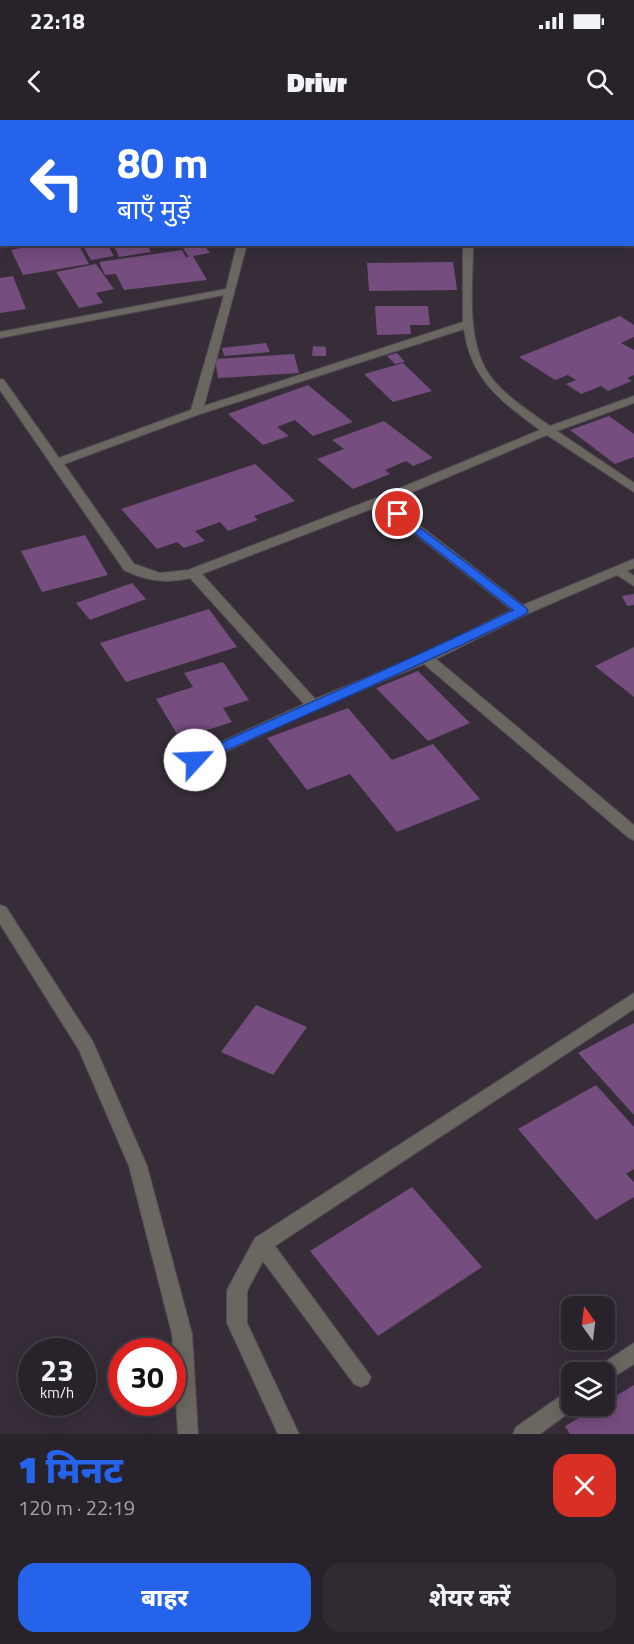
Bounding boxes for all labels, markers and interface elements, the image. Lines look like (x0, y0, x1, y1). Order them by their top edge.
text: 22:18 (30, 4, 85, 38)
text: Drivr (287, 61, 347, 102)
icon: back (18, 65, 51, 98)
icon: search (583, 65, 616, 98)
text: 80 m (117, 130, 209, 194)
icon: left (18, 144, 96, 222)
text: बाएँ मुड़ें (117, 188, 191, 229)
pin (372, 488, 423, 539)
icon: arrive (381, 497, 414, 530)
position arrow (163, 728, 227, 792)
north arrow (561, 1296, 615, 1350)
map controls (561, 1296, 615, 1416)
speed limit sign: 30 (108, 1338, 186, 1416)
text: 23 (40, 1347, 74, 1393)
button: layers (561, 1362, 615, 1416)
text: km/h (40, 1381, 74, 1404)
text: 1 मिनट (18, 1442, 123, 1497)
button: close (553, 1454, 616, 1517)
text: 120 m · 22:19 (18, 1492, 135, 1523)
button: बाहर (18, 1563, 311, 1632)
button: शेयर करें (323, 1563, 616, 1632)

